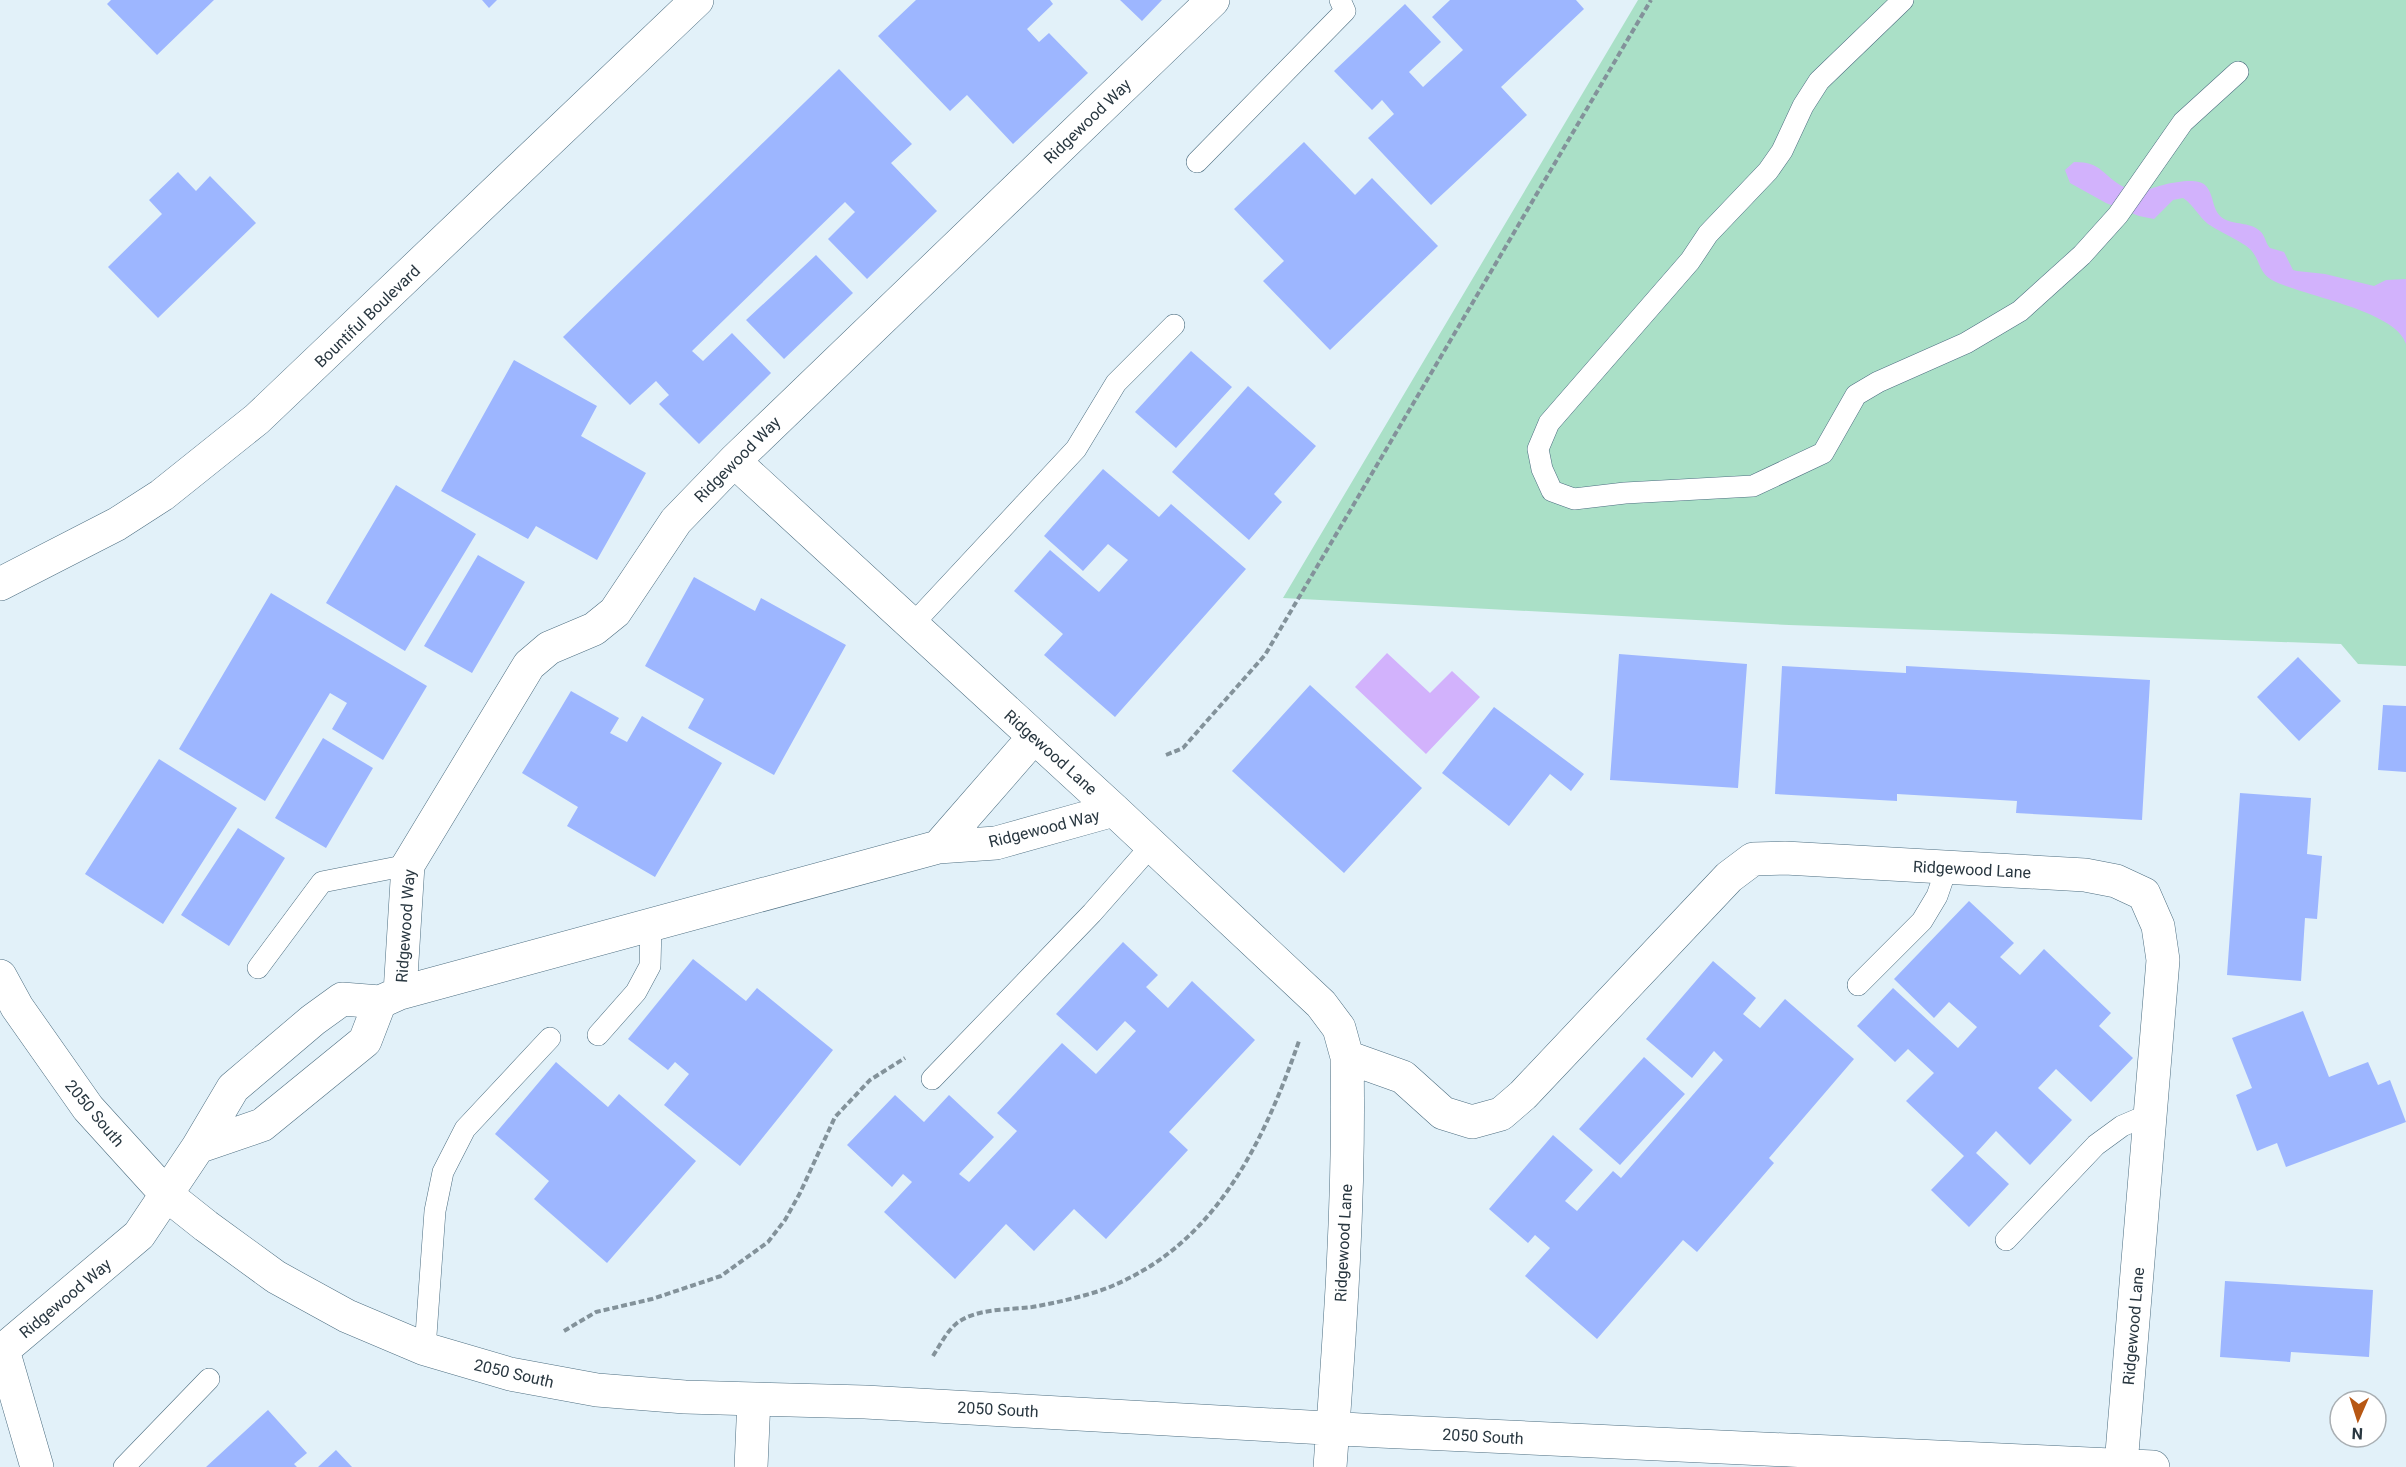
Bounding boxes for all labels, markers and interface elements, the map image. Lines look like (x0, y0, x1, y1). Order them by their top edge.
street label: Ridgewood Way (1040, 75, 1135, 168)
street label: Bountiful Boulevard (311, 261, 424, 371)
street label: Ridgewood Way (690, 412, 785, 506)
street label: Ridgewood Lane (1000, 706, 1101, 799)
street label: Ridgewood Way (987, 805, 1102, 851)
street label: Ridgewood Lane (1912, 857, 2031, 882)
street label: Ridgewood Way (392, 868, 419, 983)
street label: 2050 South (61, 1076, 128, 1151)
street label: Ridgewood Lane (1331, 1184, 1356, 1303)
street label: Ridgewood Way (16, 1254, 115, 1342)
street label: Ridgewood Lane (2119, 1266, 2148, 1386)
street label: 2050 South (472, 1355, 556, 1392)
north arrow (2328, 1389, 2388, 1449)
street label: 2050 South (957, 1398, 1039, 1421)
text: N (2351, 1424, 2363, 1443)
street label: 2050 South (1442, 1425, 1524, 1448)

